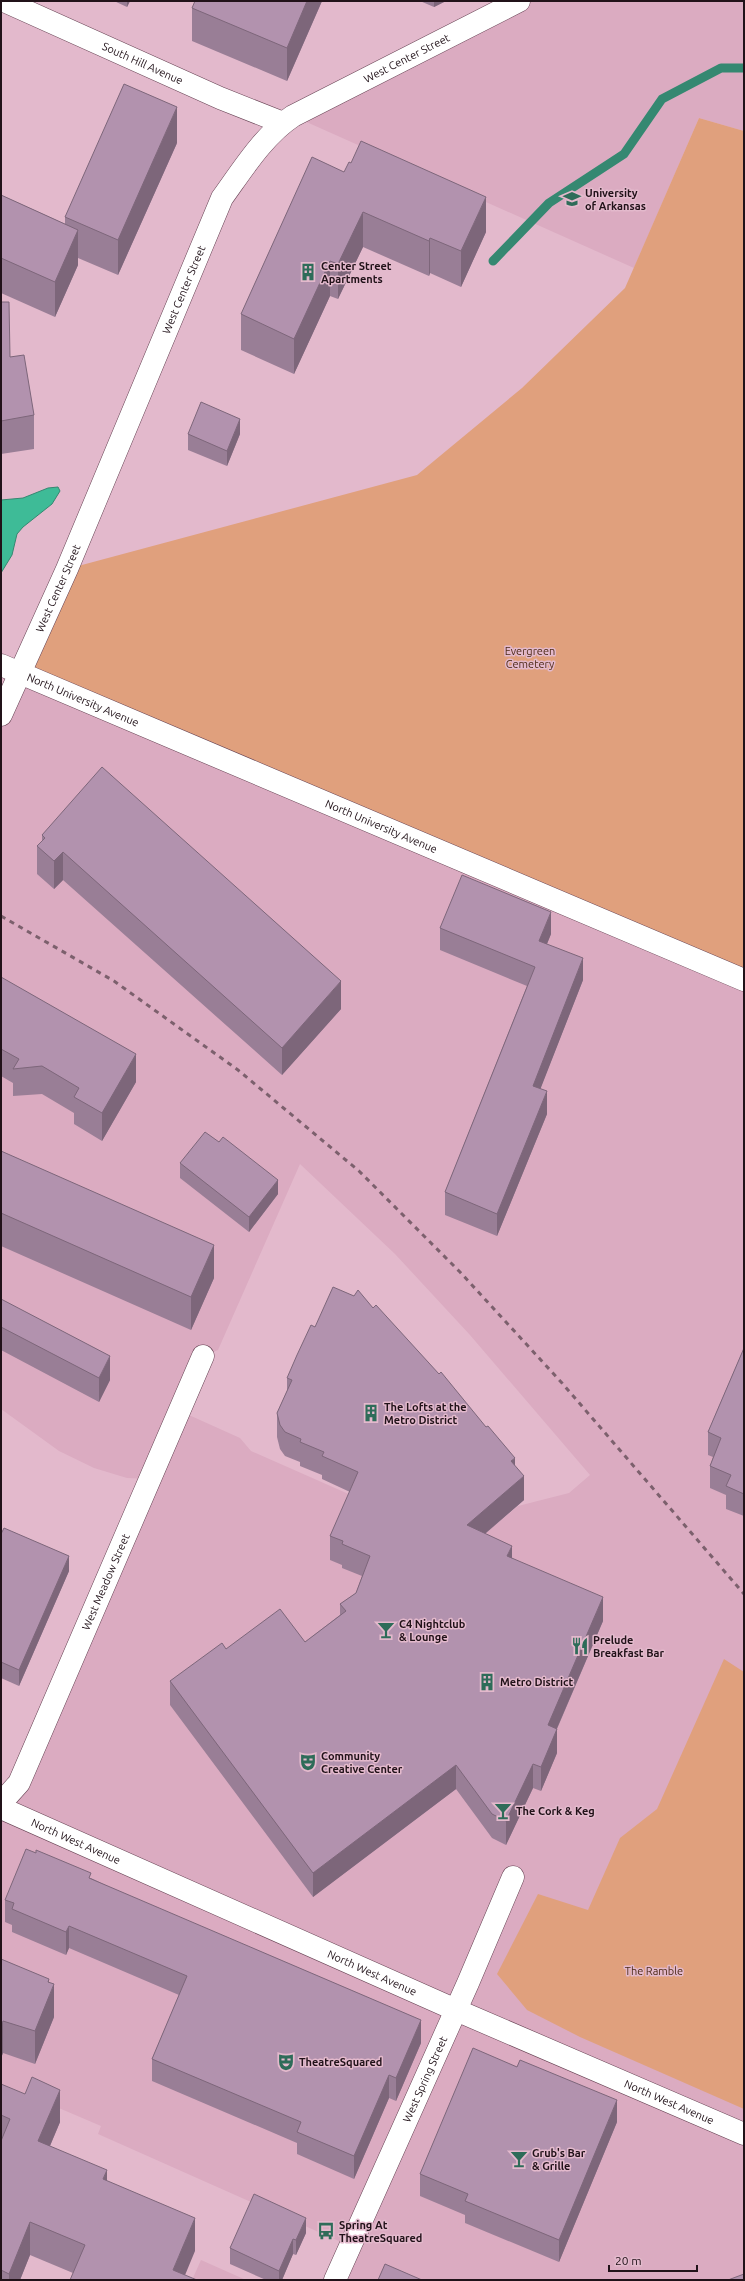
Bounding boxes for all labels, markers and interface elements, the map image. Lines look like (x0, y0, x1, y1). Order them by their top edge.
street label: West Center Street (362, 31, 452, 85)
street label: South Hill Avenue (100, 40, 185, 87)
place label: University of Arkansas (585, 187, 646, 212)
school or university icon: University of Arkansas (562, 189, 582, 209)
street label: West Center Street (160, 243, 208, 336)
place label: Center Street Apartments (321, 260, 392, 285)
building icon: Center Street Apartments (298, 262, 318, 282)
street label: West Center Street (33, 542, 83, 634)
park label: Evergreen Cemetery (505, 645, 555, 670)
street label: North University Avenue (25, 671, 141, 729)
street label: North University Avenue (323, 797, 439, 855)
place label: The Lofts at the Metro District (384, 1401, 467, 1426)
building icon: The Lofts at the Metro District (361, 1403, 381, 1423)
street label: West Meadow Street (80, 1531, 132, 1632)
place label: C4 Nightclub & Lounge (399, 1618, 466, 1643)
bar icon: C4 Nightclub & Lounge (376, 1620, 396, 1640)
place label: Prelude Breakfast Bar (593, 1634, 664, 1659)
restaurant icon: Prelude Breakfast Bar (570, 1636, 590, 1656)
building icon: Metro District (477, 1672, 497, 1692)
place label: Metro District (500, 1676, 574, 1688)
place label: Community Creative Center (321, 1750, 403, 1775)
theatre icon: Community Creative Center (298, 1752, 318, 1772)
bar icon: The Cork & Keg (493, 1801, 513, 1821)
place label: The Cork & Keg (516, 1805, 595, 1817)
street label: North West Avenue (29, 1816, 122, 1866)
street label: North West Avenue (326, 1948, 419, 1998)
park label: The Ramble (625, 1965, 683, 1977)
street label: West Spring Street (400, 2034, 450, 2124)
theatre icon: TheatreSquared (276, 2052, 296, 2072)
place label: TheatreSquared (299, 2056, 382, 2068)
street label: North West Avenue (623, 2077, 716, 2126)
place label: Grub's Bar & Grille (532, 2147, 586, 2172)
bar icon: Grub's Bar & Grille (509, 2149, 529, 2169)
place label: Spring At TheatreSquared (339, 2219, 422, 2244)
bus stop icon: Spring At TheatreSquared (316, 2221, 336, 2241)
scale bar (609, 2247, 697, 2273)
text: 20 m (615, 2254, 642, 2267)

